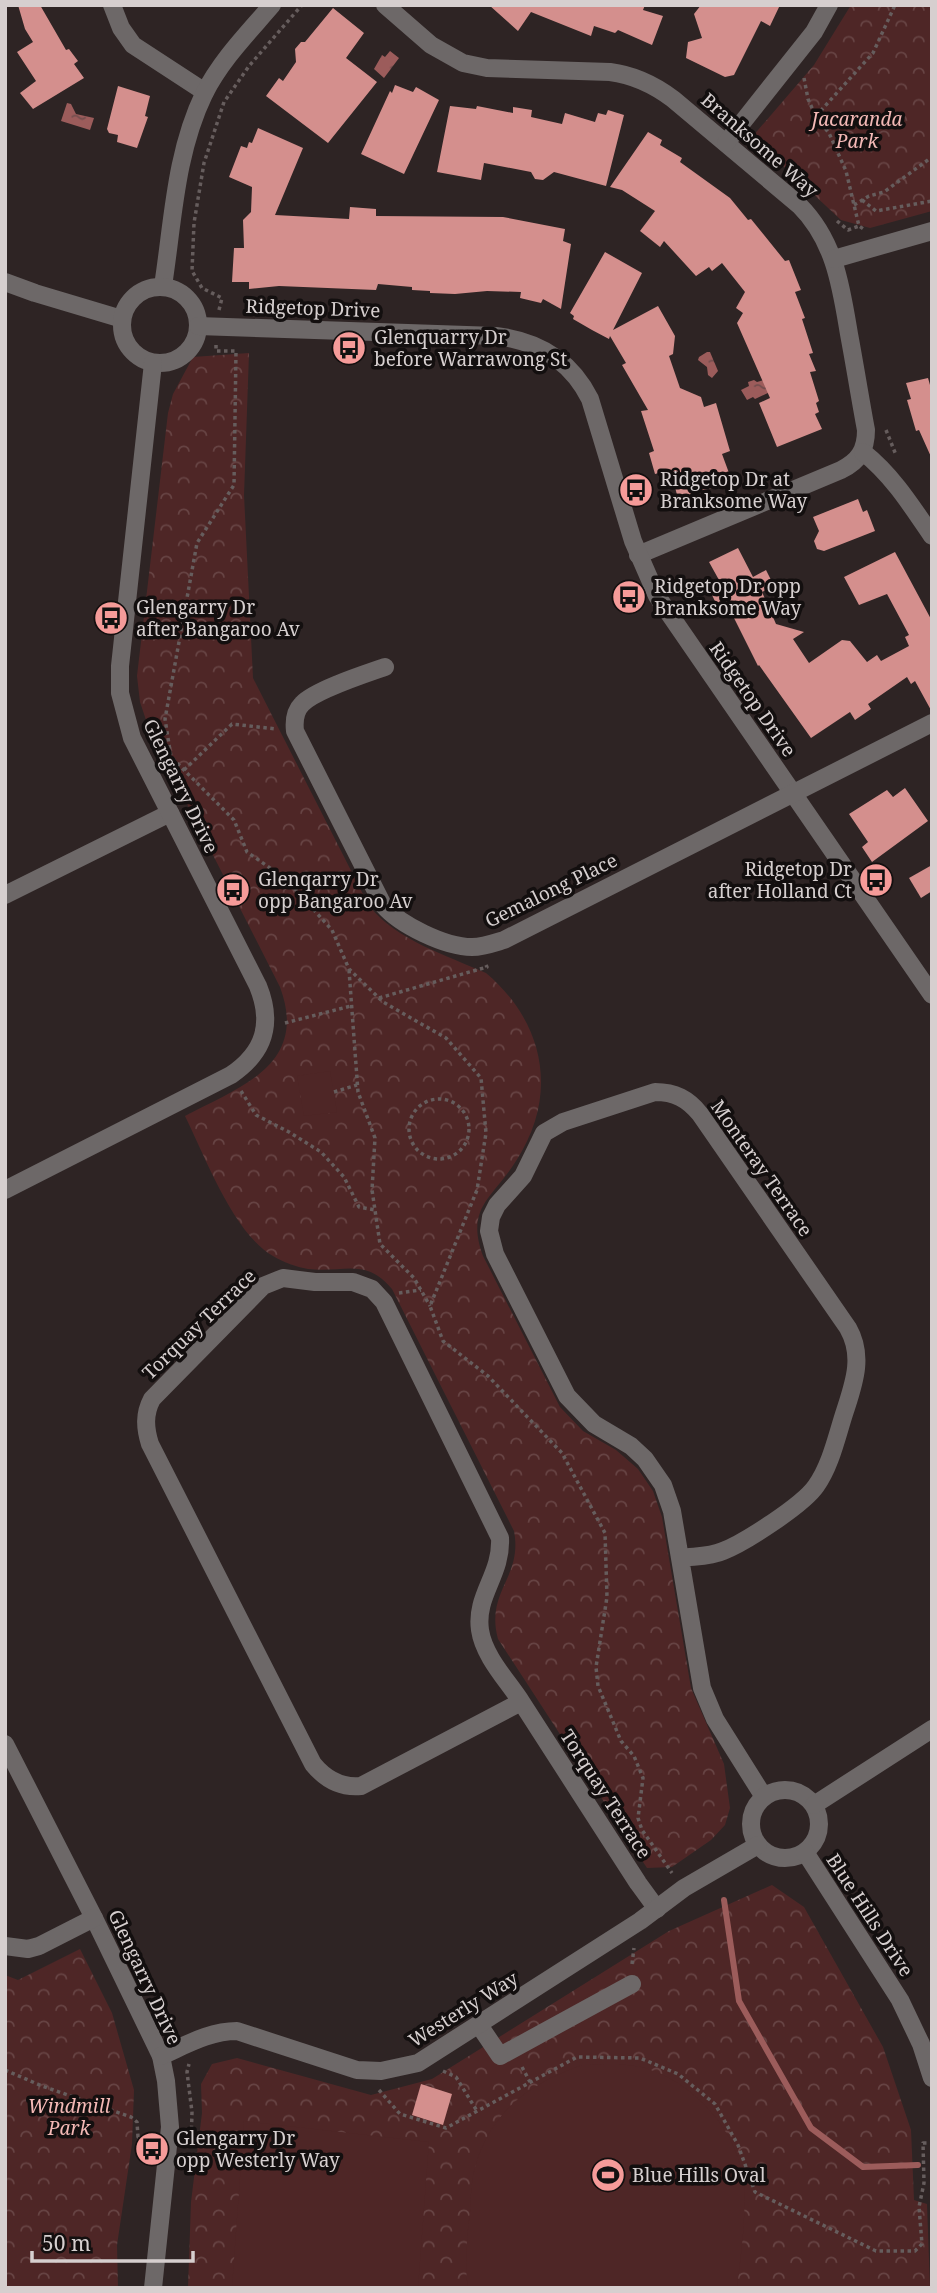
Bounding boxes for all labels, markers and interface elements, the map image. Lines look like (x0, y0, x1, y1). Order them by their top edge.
street label: Branksome Way (696, 87, 824, 203)
park label: Jacaranda Park (809, 106, 902, 154)
street label: Ridgetop Drive (245, 293, 381, 323)
place label: Glenquarry Dr before Warrawong St (374, 324, 567, 372)
bus stop icon: Glenquarry Dr before Warrawong St (330, 329, 368, 367)
place label: Ridgetop Dr at Branksome Way (660, 466, 808, 514)
bus stop icon: Ridgetop Dr at Branksome Way (617, 471, 655, 509)
place label: Ridgetop Dr opp Branksome Way (654, 573, 802, 621)
bus stop icon: Ridgetop Dr opp Branksome Way (610, 578, 648, 616)
place label: Glengarry Dr after Bangaroo Av (136, 594, 300, 642)
bus stop icon: Glengarry Dr after Bangaroo Av (92, 599, 130, 637)
street label: Ridgetop Drive (704, 636, 802, 762)
street label: Glengarry Drive (137, 715, 225, 857)
street label: Gemalong Place (480, 847, 622, 933)
place label: Ridgetop Dr after Holland Ct (708, 856, 852, 904)
bus stop icon: Ridgetop Dr after Holland Ct (857, 861, 895, 899)
place label: Glenqarry Dr opp Bangaroo Av (258, 866, 413, 914)
bus stop icon: Glenqarry Dr opp Bangaroo Av (214, 871, 252, 909)
street label: Monteray Terrace (705, 1095, 819, 1241)
street label: Torquay Terrace (136, 1263, 262, 1385)
street label: Torquay Terrace (555, 1724, 657, 1864)
street label: Blue Hills Drive (820, 1848, 920, 1982)
street label: Glengarry Drive (102, 1905, 188, 2049)
street label: Westerly Way (403, 1965, 523, 2053)
park label: Windmill Park (28, 2093, 110, 2141)
place label: Glengarry Dr opp Westerly Way (176, 2125, 340, 2173)
bus stop icon: Glengarry Dr opp Westerly Way (133, 2130, 171, 2168)
sports icon: Blue Hills Oval (589, 2156, 627, 2194)
place label: Blue Hills Oval (632, 2162, 766, 2188)
scale bar (32, 2220, 192, 2264)
text: 50 m (42, 2229, 91, 2257)

